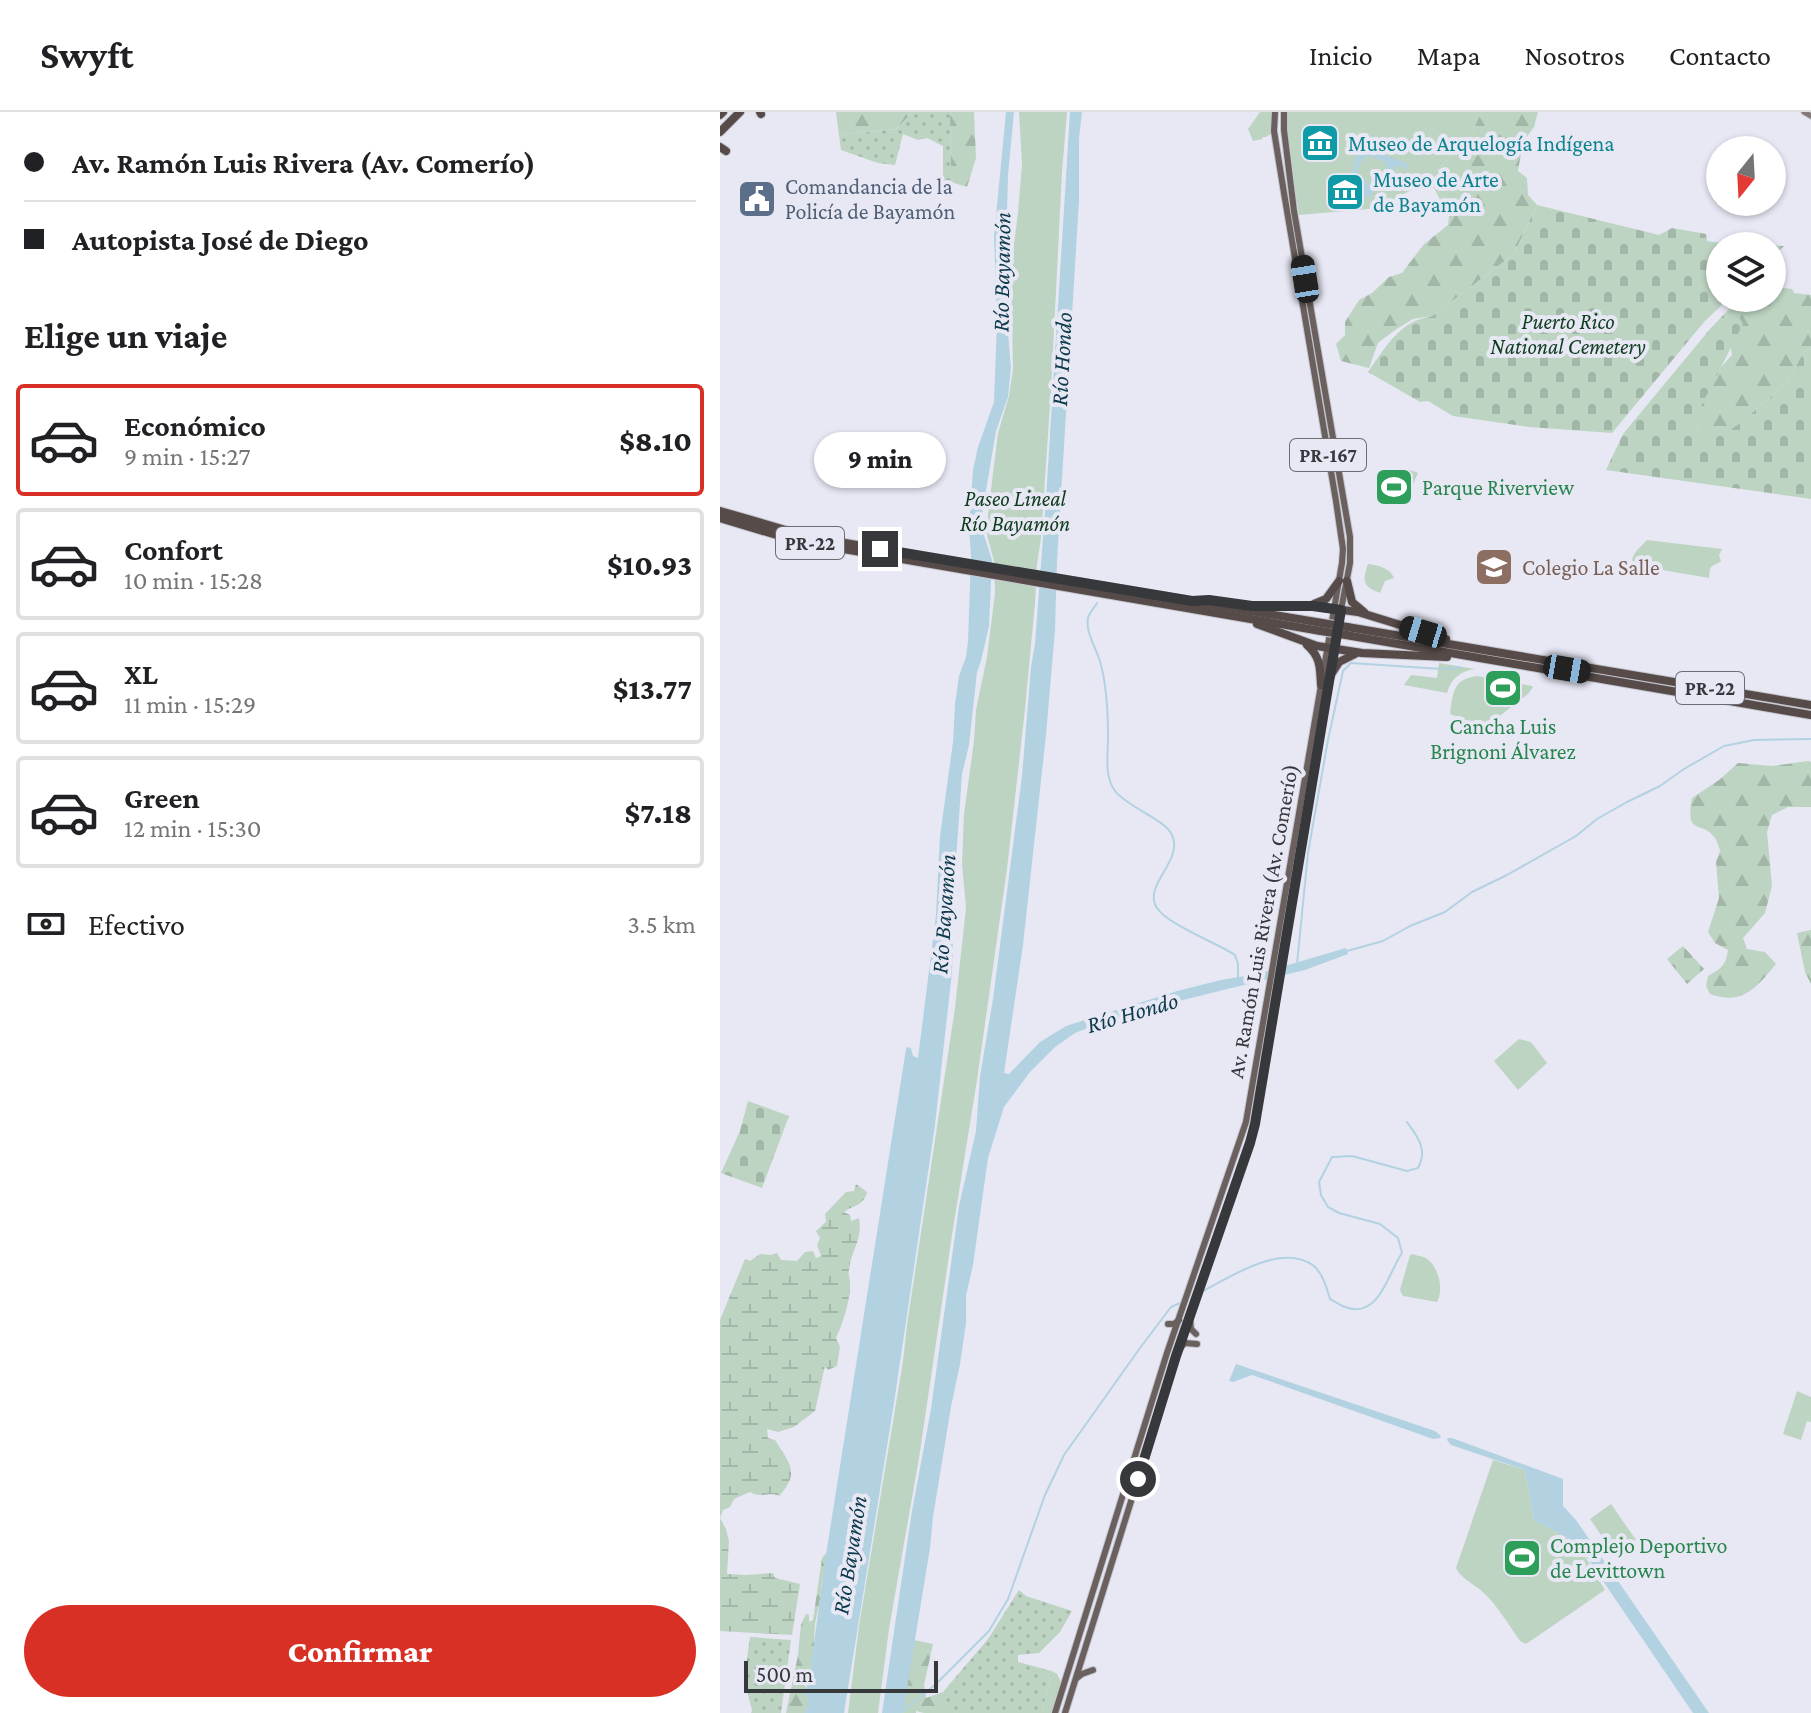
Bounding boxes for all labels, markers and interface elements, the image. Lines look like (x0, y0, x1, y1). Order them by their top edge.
text: Swyft (40, 34, 133, 76)
text: Inicio (1309, 40, 1373, 71)
text: Mapa (1417, 40, 1480, 71)
text: Nosotros (1524, 40, 1625, 71)
text: Contacto (1669, 40, 1771, 71)
museum icon: Museo de Arquelogía Indígena (1299, 122, 1341, 164)
place label: Museo de Arquelogía Indígena (1348, 131, 1615, 156)
north arrow (1706, 136, 1786, 216)
map controls (1706, 136, 1786, 312)
text: Av. Ramón Luis Rivera (Av. Comerío) (72, 146, 536, 179)
place label: Museo de Arte de Bayamón (1373, 167, 1499, 217)
museum icon: Museo de Arte de Bayamón (1324, 171, 1366, 213)
place label: Comandancia de la Policía de Bayamón (785, 174, 956, 224)
public building icon: Comandancia de la Policía de Bayamón (736, 178, 778, 220)
water label: Río Bayamón (986, 212, 1016, 332)
text: Autopista José de Diego (72, 223, 369, 256)
button: layers (1706, 232, 1786, 312)
car (1289, 253, 1321, 305)
park label: Puerto Rico National Cemetery (1490, 309, 1646, 359)
water label: Río Hondo (1045, 311, 1077, 407)
text: Elige un viaje (24, 316, 227, 356)
icon: car (28, 404, 100, 476)
text: Económico (124, 409, 266, 442)
text: $8.10 (619, 424, 692, 457)
callout: 9 min (814, 433, 946, 489)
road number: PR-167 (1290, 439, 1366, 471)
text: 9 min · 15:27 (124, 442, 251, 471)
text: 9 min (847, 445, 913, 474)
sports icon: Parque Riverview (1373, 466, 1415, 508)
place label: Parque Riverview (1422, 475, 1575, 500)
park label: Paseo Lineal Río Bayamón (960, 486, 1070, 536)
road number: PR-22 (776, 527, 844, 559)
icon: car (28, 528, 100, 600)
route end (862, 531, 898, 567)
text: Confort (124, 533, 223, 566)
school or university icon: Colegio La Salle (1473, 546, 1515, 588)
text: $10.93 (607, 548, 692, 581)
place label: Colegio La Salle (1522, 555, 1660, 580)
text: 10 min · 15:28 (124, 566, 263, 595)
car (1397, 614, 1449, 650)
icon: car (28, 652, 100, 724)
car (1541, 653, 1593, 685)
text: XL (124, 657, 158, 690)
sports icon: Cancha Luis Brignoni Álvarez (1482, 667, 1524, 709)
text: $13.77 (613, 672, 692, 705)
road number: PR-22 (1676, 672, 1744, 704)
text: 11 min · 15:29 (124, 690, 256, 719)
place label: Cancha Luis Brignoni Álvarez (1430, 714, 1576, 764)
street label: Av. Ramón Luis Rivera (Av. Comerío) (1223, 762, 1304, 1080)
icon: car (28, 776, 100, 848)
text: Green (124, 781, 200, 814)
text: $7.18 (625, 796, 692, 829)
text: 12 min · 15:30 (124, 814, 261, 843)
water label: Río Bayamón (925, 853, 961, 975)
icon: cash (24, 902, 68, 946)
text: Efectivo (88, 908, 185, 941)
text: 3.5 km (628, 910, 696, 939)
water label: Río Hondo (1083, 986, 1181, 1038)
route start (1120, 1461, 1156, 1497)
water label: Río Bayamón (826, 1494, 872, 1616)
place label: Complejo Deportivo de Levittown (1550, 1533, 1728, 1583)
sports icon: Complejo Deportivo de Levittown (1501, 1537, 1543, 1579)
button: Confirmar (24, 1605, 696, 1697)
scale bar (744, 1657, 938, 1693)
text: 500 m (756, 1662, 813, 1687)

